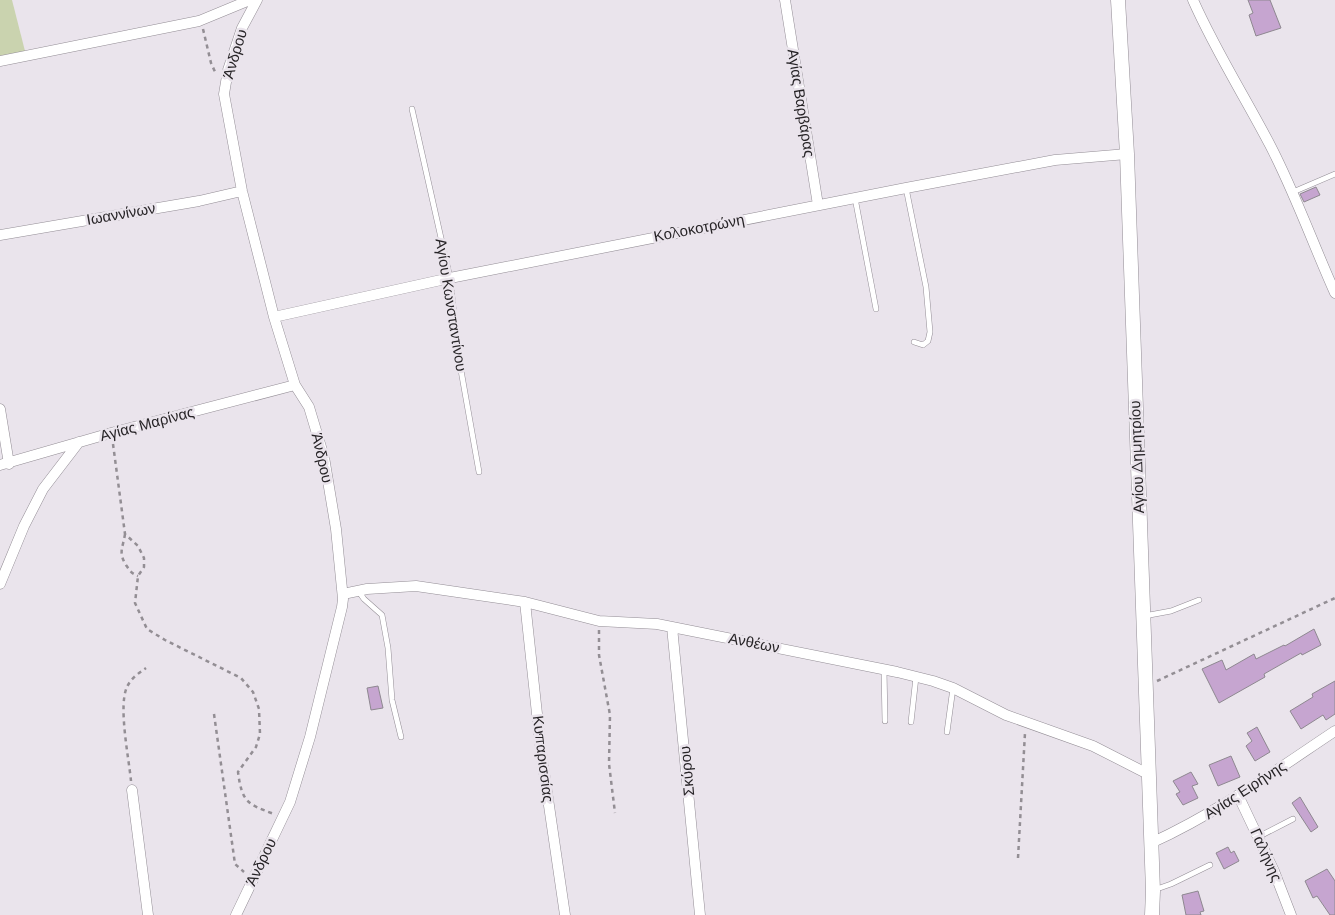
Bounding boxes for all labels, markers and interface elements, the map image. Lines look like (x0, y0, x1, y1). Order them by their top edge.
street label: Άνδρου (218, 27, 251, 81)
street label: Αγίας Βαρβάρας (784, 47, 819, 158)
street label: Ιωαννίνων (85, 198, 157, 229)
street label: Κολοκοτρώνη (652, 209, 746, 246)
street label: Αγίου Κωνσταντίνου (432, 237, 471, 373)
street label: Αγίου Δημητρίου (1125, 400, 1148, 514)
street label: Αγίας Μαρίνας (98, 402, 196, 445)
street label: Άνδρου (308, 431, 337, 485)
street label: Ανθέων (727, 628, 781, 657)
street label: Κυπαρισσίας (529, 714, 558, 803)
street label: Σκύρου (675, 745, 698, 797)
street label: Αγίας Ειρήνης (1200, 756, 1289, 823)
street label: Γαλήνης (1246, 825, 1287, 884)
street label: Άνδρου (241, 835, 280, 889)

